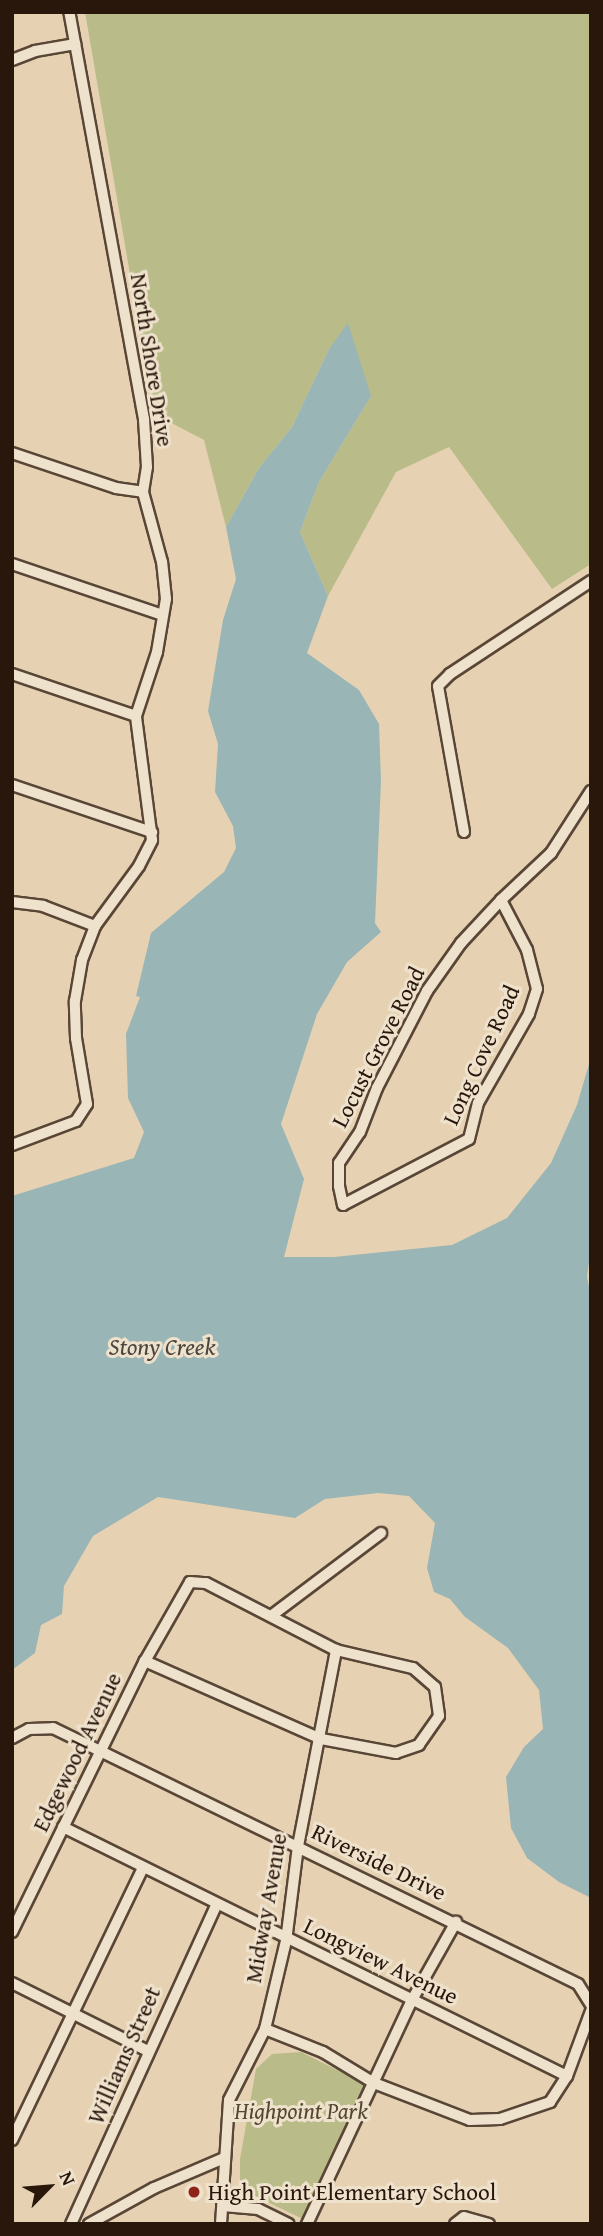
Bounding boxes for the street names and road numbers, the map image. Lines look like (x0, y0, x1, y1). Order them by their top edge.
street label: North Shore Drive (125, 272, 179, 448)
street label: Locust Grove Road (326, 962, 430, 1132)
street label: Long Cove Road (437, 981, 525, 1129)
street label: Edgewood Avenue (27, 1668, 127, 1836)
street label: Riverside Drive (307, 1818, 451, 1906)
street label: Midway Avenue (239, 1831, 293, 1985)
street label: Longview Avenue (299, 1912, 463, 2010)
street label: Williams Street (81, 1982, 167, 2128)

